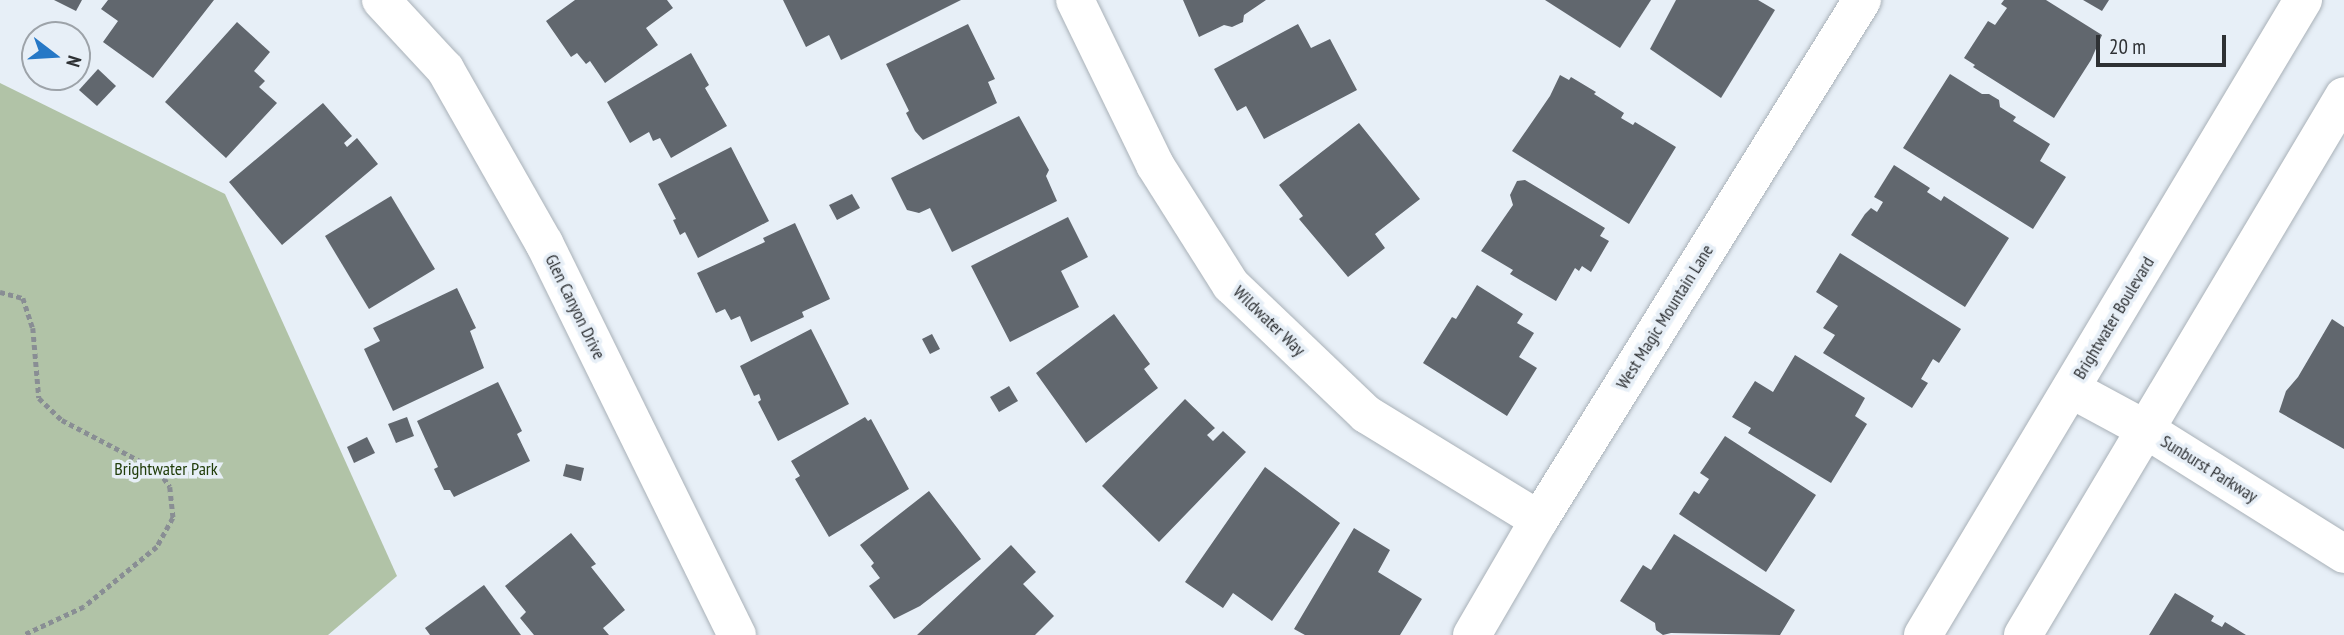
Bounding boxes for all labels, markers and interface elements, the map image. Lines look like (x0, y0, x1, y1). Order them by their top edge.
north arrow (21, 21, 91, 91)
scale bar (2099, 21, 2228, 65)
text: 20 m (2109, 33, 2146, 60)
text: N (61, 53, 87, 70)
street label: West Magic Mountain Lane (1612, 241, 1718, 393)
street label: Glen Canyon Drive (540, 251, 610, 363)
street label: Brightwater Boulevard (2069, 253, 2159, 383)
street label: Wildwater Way (1228, 281, 1310, 361)
street label: Sunburst Parkway (2157, 431, 2261, 507)
park label: Brightwater Park (114, 458, 218, 480)

